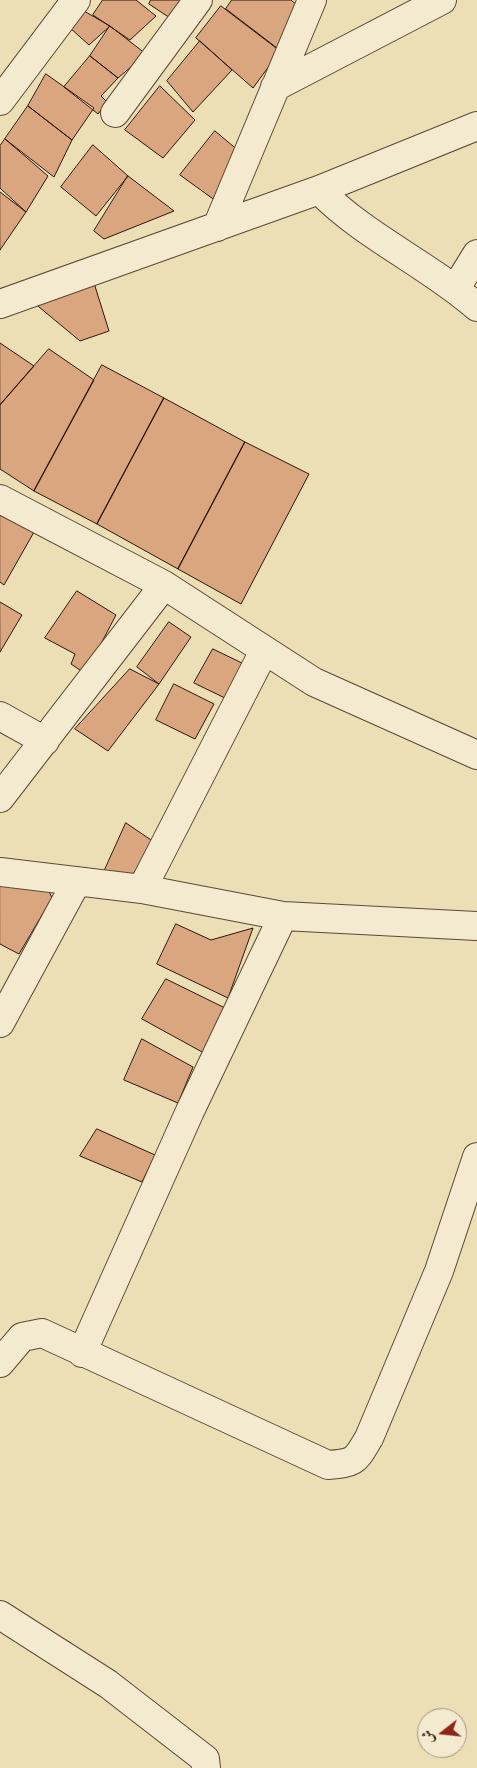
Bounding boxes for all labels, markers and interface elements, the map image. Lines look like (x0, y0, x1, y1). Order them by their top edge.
north arrow (417, 1708, 467, 1758)
text: ش (418, 1728, 438, 1746)

